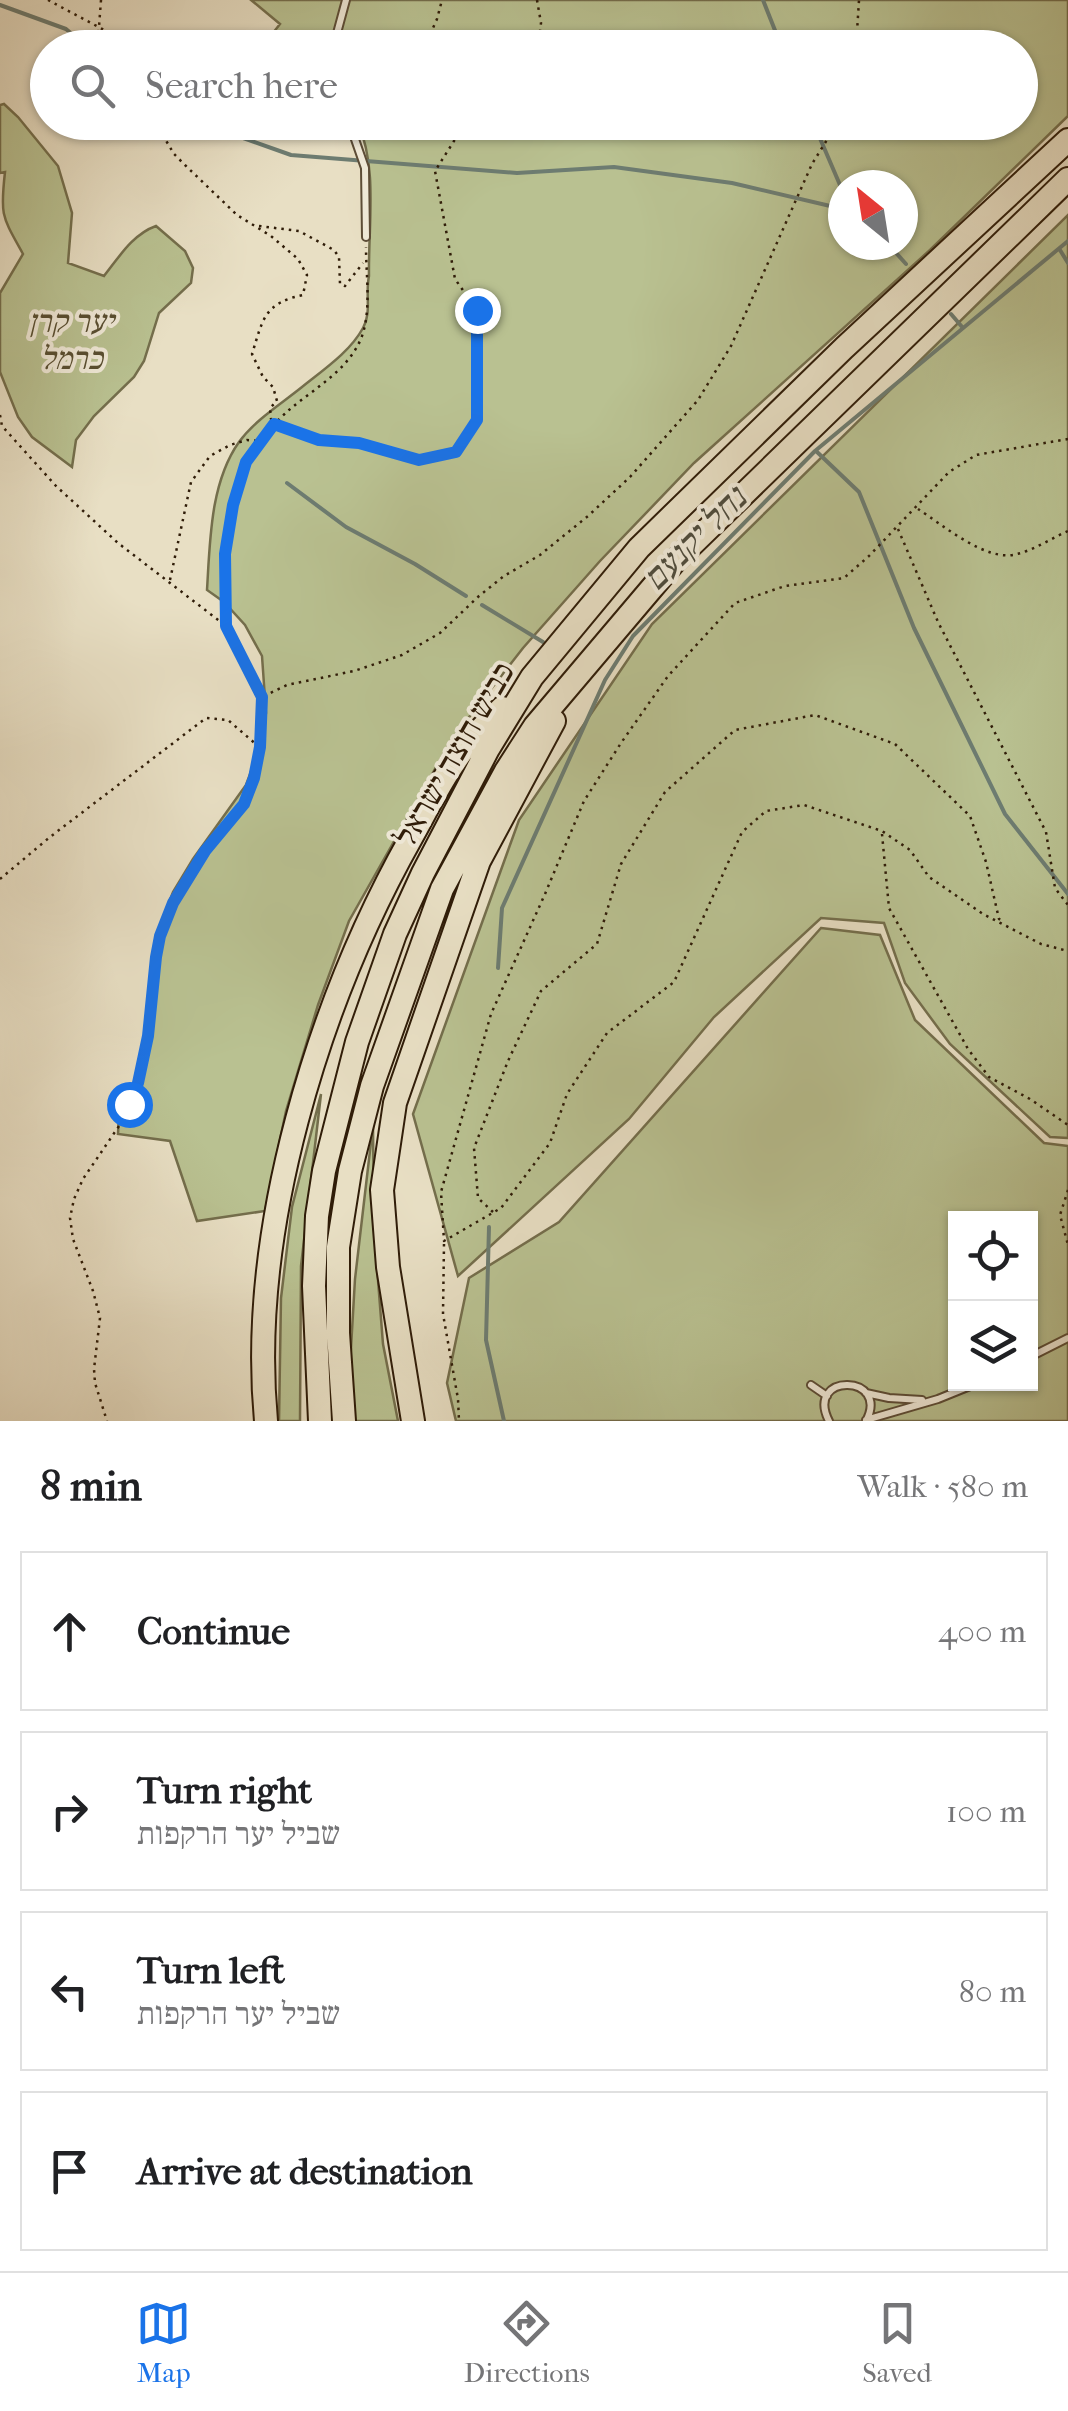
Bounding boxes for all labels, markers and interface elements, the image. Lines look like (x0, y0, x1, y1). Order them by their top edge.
search box (30, 30, 1038, 140)
icon: search (65, 58, 120, 113)
text: Search here (145, 63, 338, 108)
north arrow (828, 170, 918, 260)
route end (455, 288, 501, 334)
park label: יער קרן כרמל (29, 303, 117, 377)
water label: נחל יקנעם (634, 476, 756, 599)
street label: כביש חוצה ישראל (387, 656, 522, 853)
route start (107, 1082, 153, 1128)
map controls (948, 1211, 1038, 1391)
button: locate (948, 1211, 1038, 1301)
button: layers (948, 1301, 1038, 1391)
text: 8 min (40, 1462, 142, 1511)
text: Walk · 580 m (857, 1468, 1028, 1505)
icon: ahead (42, 1604, 97, 1659)
text: Continue (137, 1609, 290, 1654)
text: 400 m (938, 1613, 1026, 1650)
text: Turn right (137, 1768, 312, 1813)
icon: right (42, 1784, 97, 1839)
text: 100 m (946, 1793, 1026, 1830)
text: שביל יער הרקפות (137, 1815, 340, 1852)
text: Turn left (137, 1948, 285, 1993)
icon: left (42, 1964, 97, 2019)
text: 80 m (959, 1973, 1026, 2010)
text: שביל יער הרקפות (137, 1995, 340, 2032)
icon: arrive (42, 2144, 97, 2199)
text: Arrive at destination (137, 2149, 473, 2194)
tab: Map (136, 2296, 191, 2389)
tab: Directions (464, 2296, 590, 2389)
tab: Saved (862, 2296, 932, 2389)

